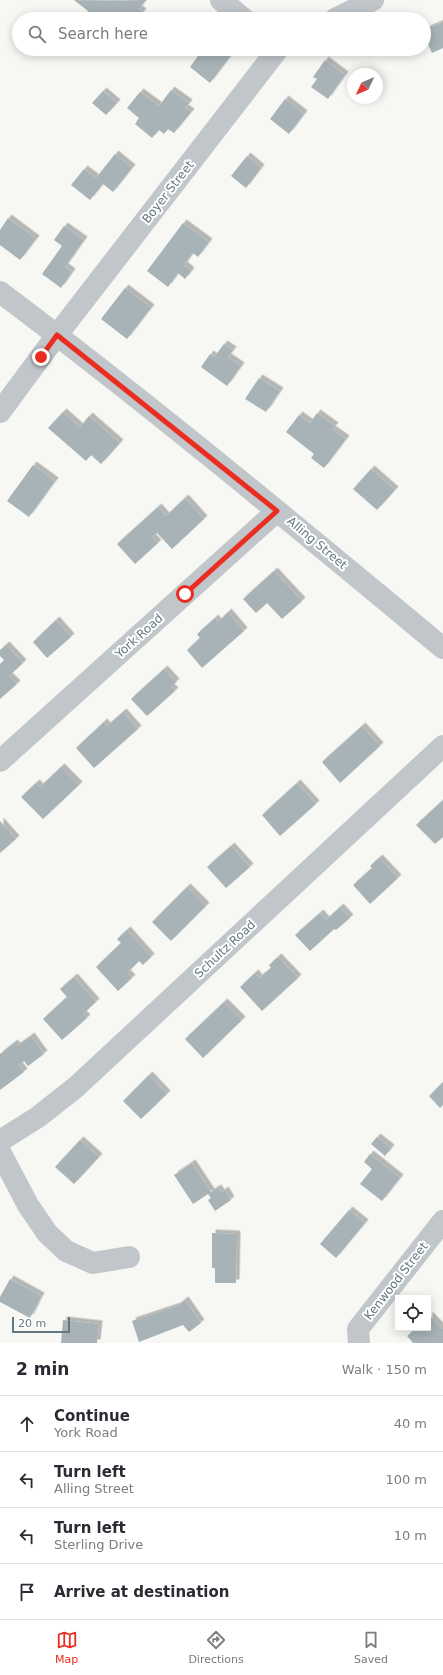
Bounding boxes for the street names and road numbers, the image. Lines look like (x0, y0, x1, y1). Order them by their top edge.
street label: Boyer Street (139, 158, 197, 226)
street label: Alling Street (284, 514, 350, 572)
street label: York Road (112, 611, 166, 662)
street label: Schultz Road (192, 917, 258, 981)
street label: Kenwood Street (361, 1239, 431, 1323)

